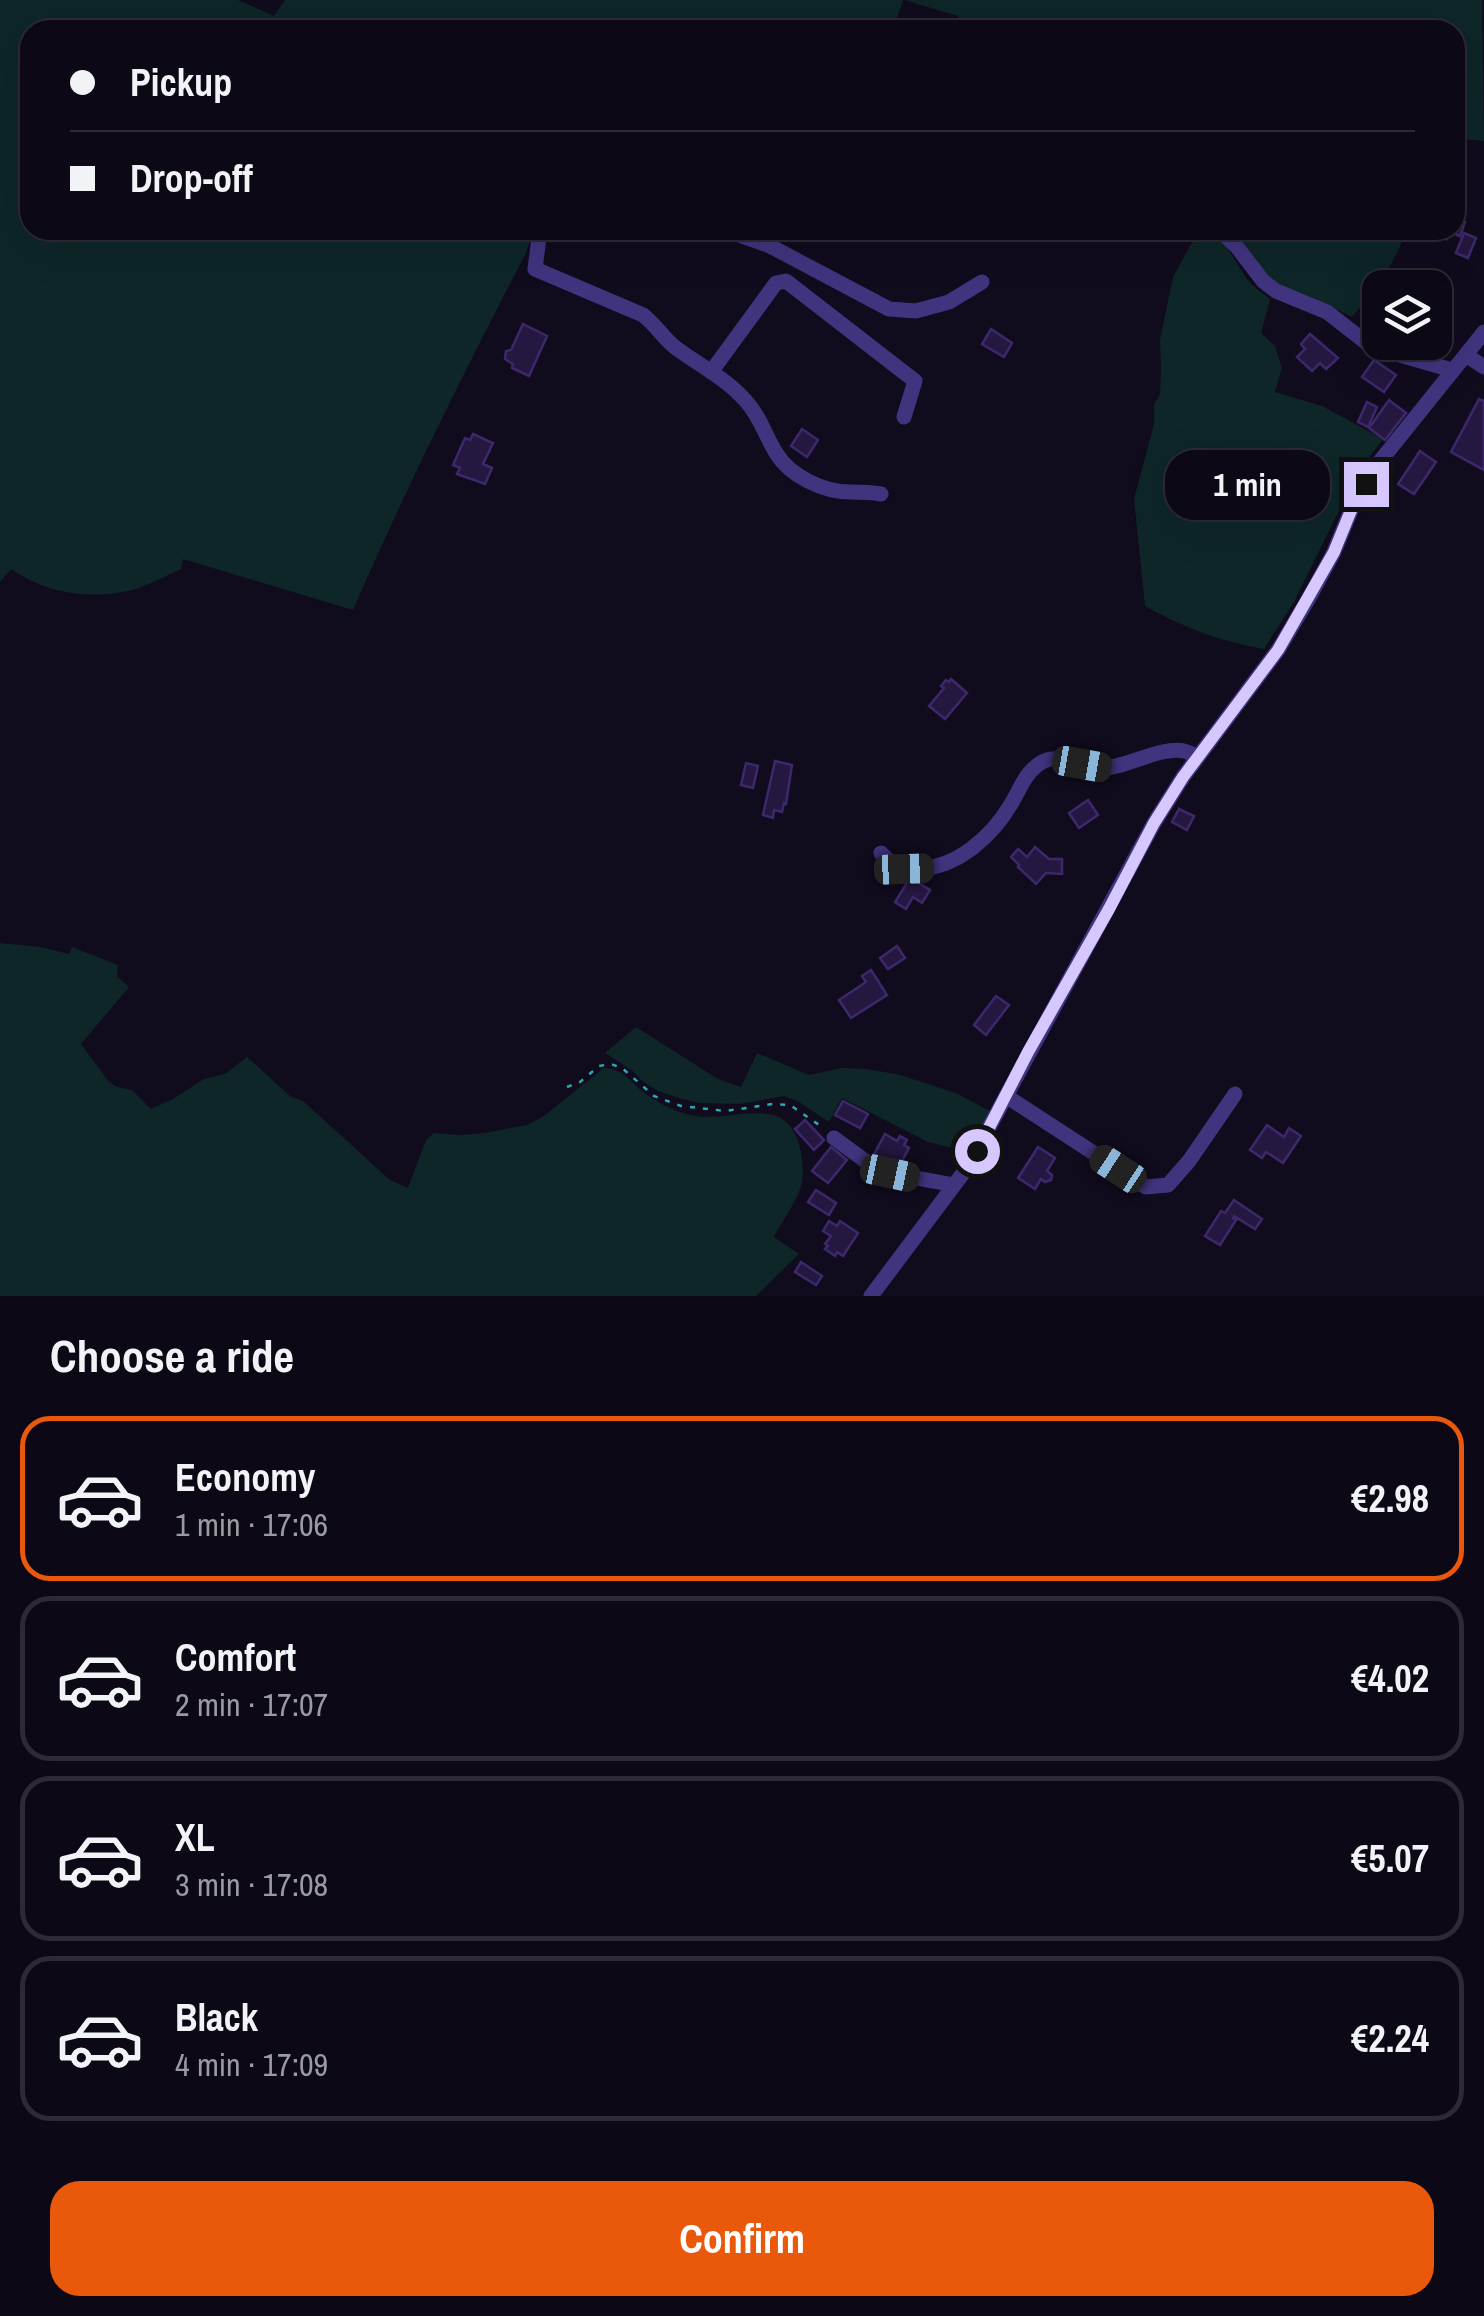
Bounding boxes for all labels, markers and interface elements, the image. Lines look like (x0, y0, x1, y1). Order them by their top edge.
text: Pickup (130, 57, 232, 108)
text: Drop-off (130, 153, 253, 204)
map controls (1362, 270, 1452, 360)
button: layers (1362, 270, 1452, 360)
callout: 1 min (1166, 449, 1331, 519)
route end (1344, 462, 1389, 507)
text: 1 min (1213, 463, 1282, 506)
car (1050, 744, 1114, 784)
car (873, 853, 935, 885)
route start (955, 1129, 1000, 1174)
car (1085, 1140, 1151, 1198)
car (858, 1152, 922, 1194)
text: Choose a ride (50, 1325, 294, 1386)
text: Economy (175, 1452, 315, 1503)
icon: car (55, 1454, 145, 1544)
text: €2.98 (1351, 1473, 1429, 1524)
text: 1 min · 17:06 (175, 1503, 328, 1546)
text: Comfort (175, 1632, 296, 1683)
icon: car (55, 1634, 145, 1724)
text: €4.02 (1351, 1653, 1429, 1704)
text: 2 min · 17:07 (175, 1683, 328, 1726)
text: XL (175, 1812, 215, 1863)
icon: car (55, 1814, 145, 1904)
text: €5.07 (1351, 1833, 1429, 1884)
text: 3 min · 17:08 (175, 1863, 328, 1906)
text: Black (175, 1992, 258, 2043)
icon: car (55, 1994, 145, 2084)
text: €2.24 (1351, 2013, 1429, 2064)
text: 4 min · 17:09 (175, 2043, 328, 2086)
button: Confirm (50, 2181, 1434, 2296)

